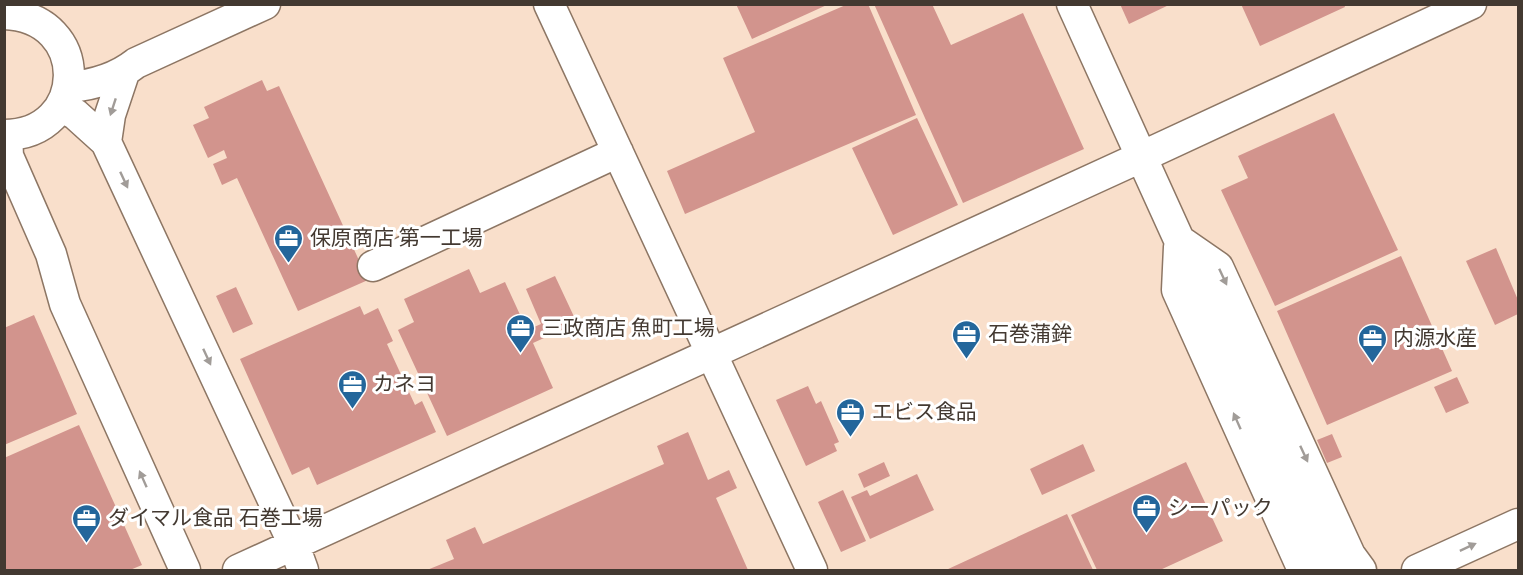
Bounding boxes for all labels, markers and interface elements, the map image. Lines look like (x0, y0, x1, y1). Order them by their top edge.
one-way arrow (107, 98, 117, 116)
one-way arrow (120, 172, 129, 189)
office icon: 保原商店 第一工場 (273, 222, 305, 264)
place label: 保原商店 第一工場 (310, 225, 483, 249)
one-way arrow (1219, 268, 1228, 286)
office icon: 三政商店 魚町工場 (505, 312, 537, 354)
place label: 三政商店 魚町工場 (542, 315, 715, 339)
office icon: 石巻蒲鉾 (951, 318, 983, 360)
place label: 石巻蒲鉾 (988, 321, 1072, 345)
office icon: 内源水産 (1356, 322, 1388, 364)
place label: 内源水産 (1393, 325, 1477, 349)
one-way arrow (202, 348, 211, 365)
office icon: カネヨ (336, 368, 368, 410)
place label: カネヨ (373, 371, 436, 395)
office icon: エビス食品 (835, 396, 867, 438)
place label: エビス食品 (872, 399, 977, 423)
one-way arrow (1232, 413, 1241, 430)
one-way arrow (1299, 446, 1309, 464)
one-way arrow (138, 471, 147, 488)
office icon: シーパック (1131, 492, 1163, 534)
place label: シーパック (1168, 495, 1273, 519)
office icon: ダイマル食品 石巻工場 (71, 502, 103, 544)
place label: ダイマル食品 石巻工場 (108, 505, 323, 529)
one-way arrow (1459, 542, 1477, 552)

